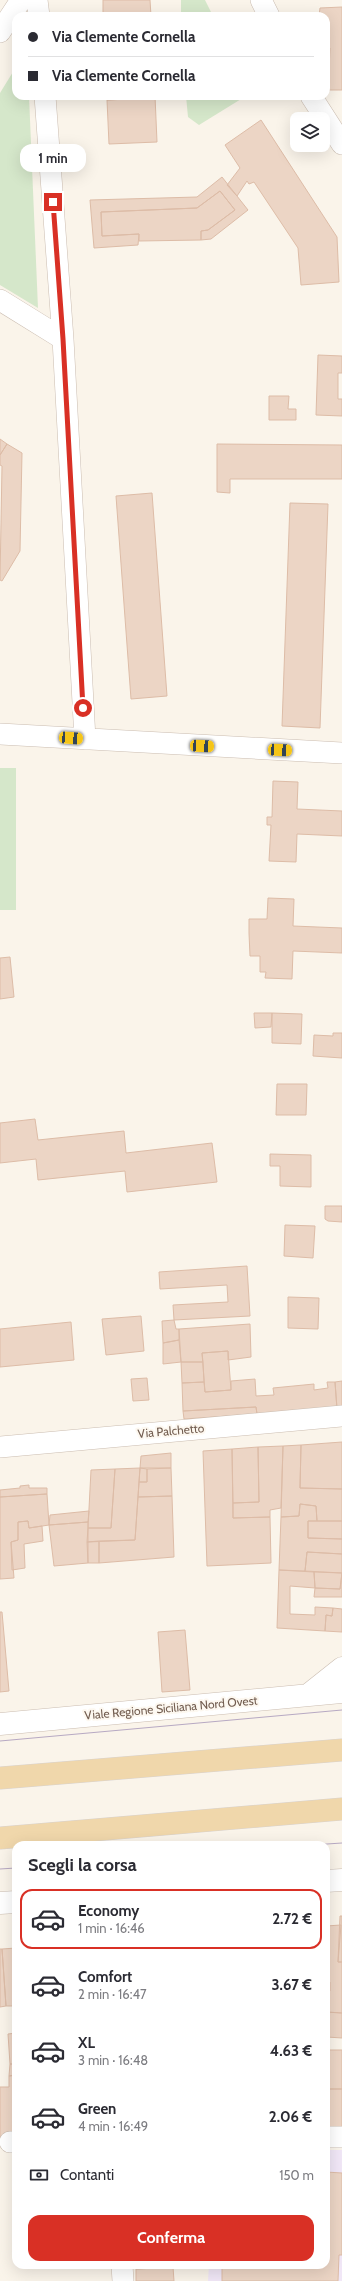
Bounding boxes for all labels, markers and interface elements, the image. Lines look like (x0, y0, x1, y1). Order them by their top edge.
text: Via Clemente Cornella (52, 28, 195, 46)
text: Via Clemente Cornella (52, 67, 195, 85)
map controls (290, 112, 330, 152)
button: layers (290, 112, 330, 152)
callout: 1 min (20, 144, 86, 172)
text: 1 min (38, 150, 68, 166)
route end (44, 193, 62, 211)
route start (74, 699, 92, 717)
car (59, 731, 83, 745)
car (190, 739, 214, 753)
car (268, 743, 292, 757)
street label: Via Palchetto (137, 1420, 205, 1441)
street label: Viale Regione Siciliana Nord Ovest (84, 1692, 258, 1723)
text: Scegli la corsa (28, 1854, 137, 1876)
icon: car (30, 1901, 66, 1937)
text: Economy (78, 1902, 139, 1920)
text: 2.72 € (272, 1910, 312, 1928)
text: 1 min · 16:46 (78, 1920, 145, 1936)
icon: car (30, 1967, 66, 2003)
text: Comfort (78, 1968, 132, 1986)
text: 3.67 € (272, 1976, 312, 1994)
text: 2 min · 16:47 (78, 1986, 146, 2002)
icon: car (30, 2033, 66, 2069)
text: XL (78, 2034, 95, 2052)
text: 4.63 € (270, 2042, 312, 2060)
text: 3 min · 16:48 (78, 2052, 148, 2068)
icon: car (30, 2099, 66, 2135)
text: Green (78, 2100, 116, 2118)
text: 2.06 € (269, 2108, 312, 2126)
text: 4 min · 16:49 (78, 2118, 148, 2134)
icon: cash (28, 2164, 50, 2186)
text: Contanti (60, 2166, 114, 2184)
text: 150 m (279, 2167, 314, 2183)
button: Conferma (28, 2215, 314, 2261)

